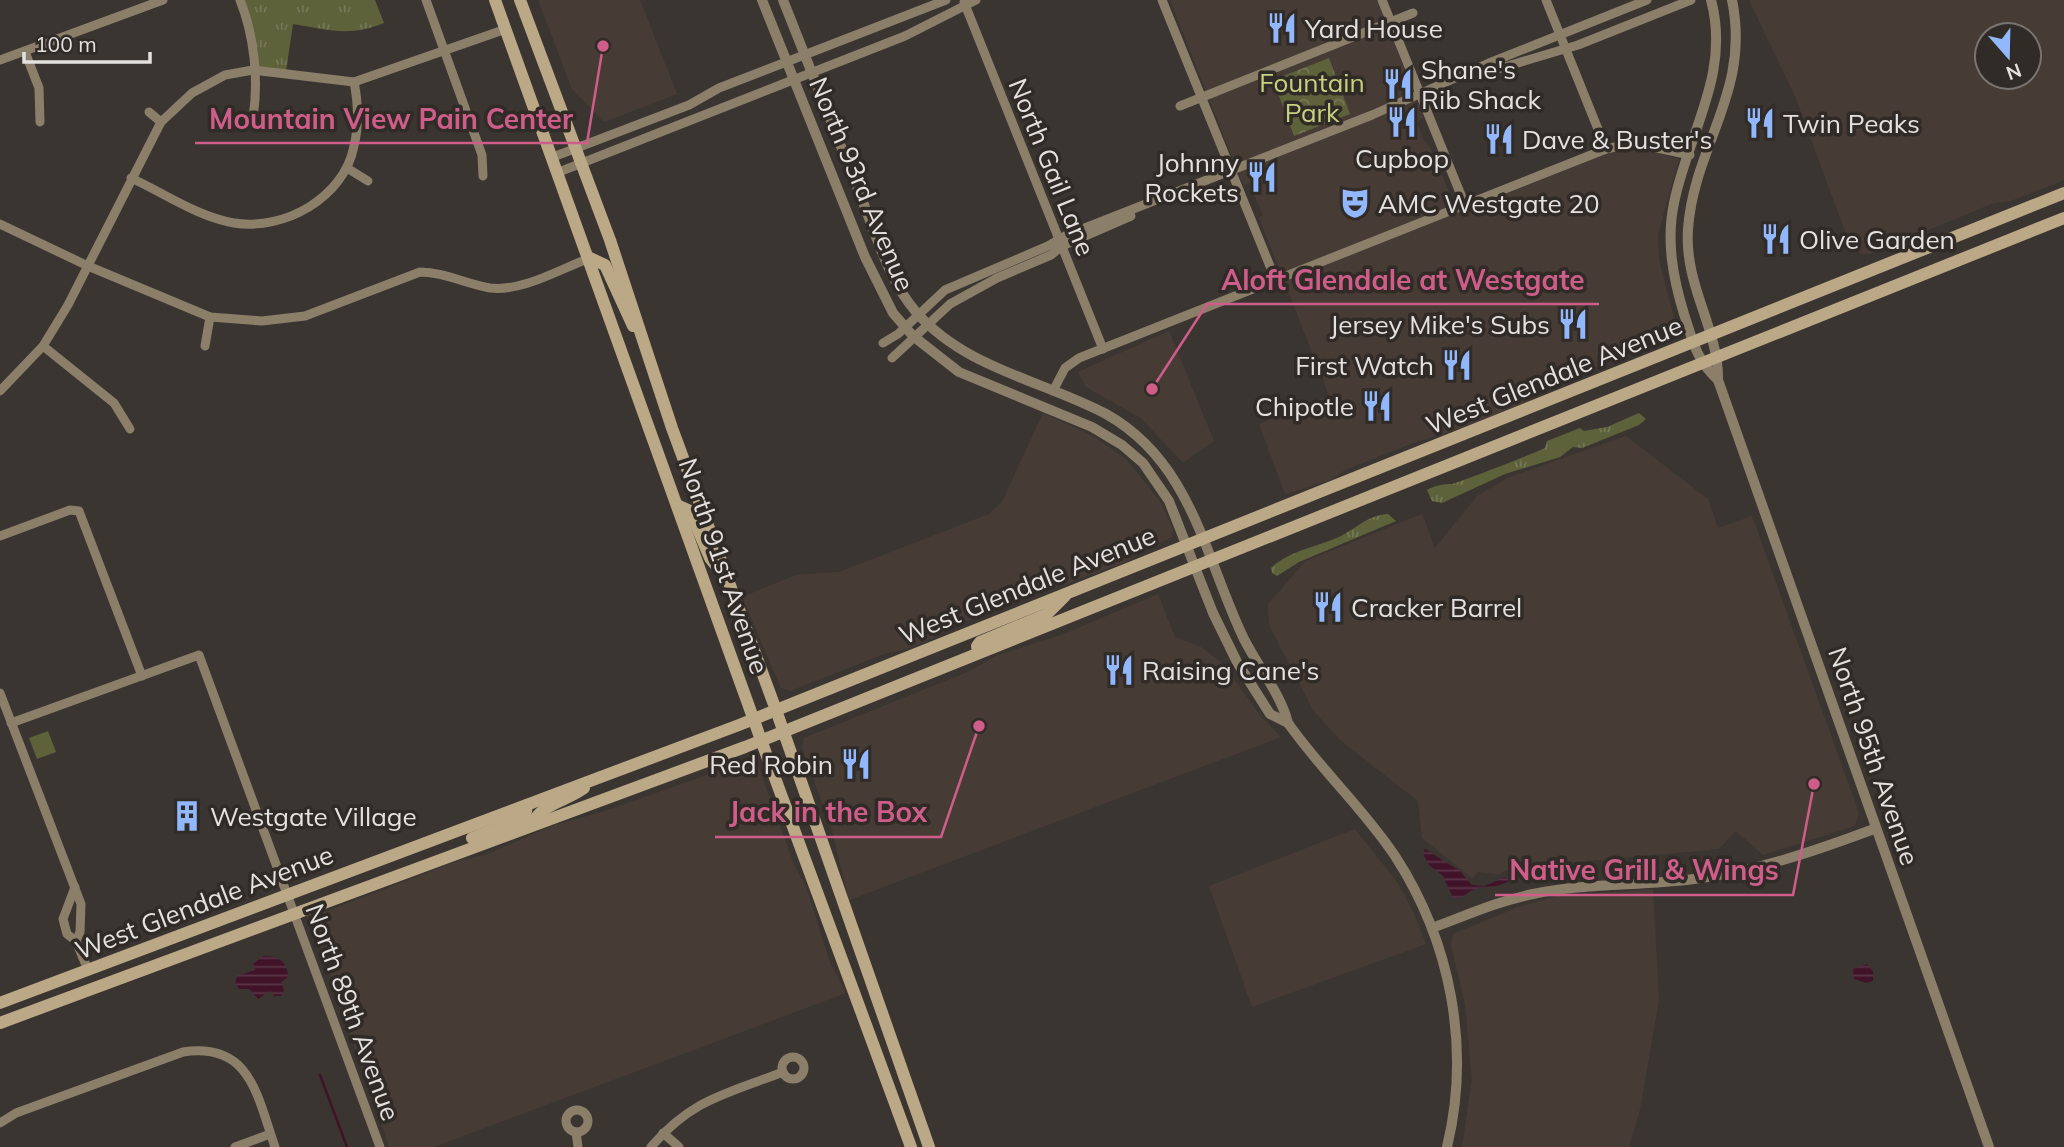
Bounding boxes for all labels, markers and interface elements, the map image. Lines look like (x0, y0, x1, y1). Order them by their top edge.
restaurant icon: Yard House (1265, 11, 1299, 45)
place label: Yard House (1304, 12, 1443, 45)
scale bar (24, 21, 150, 65)
north arrow (1973, 21, 2043, 91)
text: 100 m (35, 31, 97, 57)
place label: Shane's Rib Shack (1421, 53, 1541, 116)
text: N (2003, 58, 2025, 86)
park label: Fountain Park (1259, 66, 1365, 129)
restaurant icon: Shane's Rib Shack (1381, 67, 1415, 101)
street label: North 93rd Avenue (802, 72, 922, 296)
street label: North Gail Lane (1001, 73, 1103, 261)
callout: Mountain View Pain Center (195, 94, 587, 143)
text: Mountain View Pain Center (209, 101, 573, 136)
restaurant icon: Cupbop (1385, 105, 1419, 139)
restaurant icon: Twin Peaks (1743, 106, 1777, 140)
place label: Twin Peaks (1783, 107, 1920, 140)
restaurant icon: Dave & Buster's (1482, 122, 1516, 156)
place label: Dave & Buster's (1522, 123, 1712, 156)
place label: Cupbop (1355, 142, 1449, 175)
place label: Johnny Rockets (1144, 146, 1239, 209)
restaurant icon: Johnny Rockets (1245, 160, 1279, 194)
theatre icon: AMC Westgate 20 (1338, 186, 1372, 220)
place label: AMC Westgate 20 (1378, 187, 1600, 220)
restaurant icon: Olive Garden (1759, 222, 1793, 256)
place label: Olive Garden (1799, 223, 1955, 256)
callout: Aloft Glendale at Westgate (1207, 255, 1599, 304)
text: Aloft Glendale at Westgate (1221, 262, 1585, 297)
restaurant icon: Jersey Mike's Subs (1556, 307, 1590, 341)
place label: Jersey Mike's Subs (1330, 308, 1550, 341)
street label: West Glendale Avenue (1421, 308, 1687, 442)
restaurant icon: First Watch (1440, 348, 1474, 382)
place label: First Watch (1295, 349, 1434, 382)
restaurant icon: Chipotle (1360, 389, 1394, 423)
place label: Chipotle (1255, 390, 1354, 423)
street label: North 91st Avenue (672, 454, 776, 678)
street label: West Glendale Avenue (894, 518, 1160, 652)
restaurant icon: Cracker Barrel (1311, 590, 1345, 624)
place label: Cracker Barrel (1351, 591, 1522, 624)
street label: North 95th Avenue (1821, 643, 1927, 869)
restaurant icon: Raising Cane's (1102, 653, 1136, 687)
place label: Raising Cane's (1142, 654, 1320, 687)
restaurant icon: Red Robin (839, 747, 873, 781)
place label: Red Robin (709, 748, 833, 781)
callout: Jack in the Box (715, 788, 941, 837)
text: Jack in the Box (729, 794, 928, 829)
building icon: Westgate Village (170, 799, 204, 833)
place label: Westgate Village (210, 800, 417, 833)
street label: West Glendale Avenue (70, 838, 338, 966)
callout: Native Grill & Wings (1495, 846, 1793, 895)
text: Native Grill & Wings (1509, 852, 1779, 887)
street label: North 89th Avenue (298, 899, 408, 1125)

